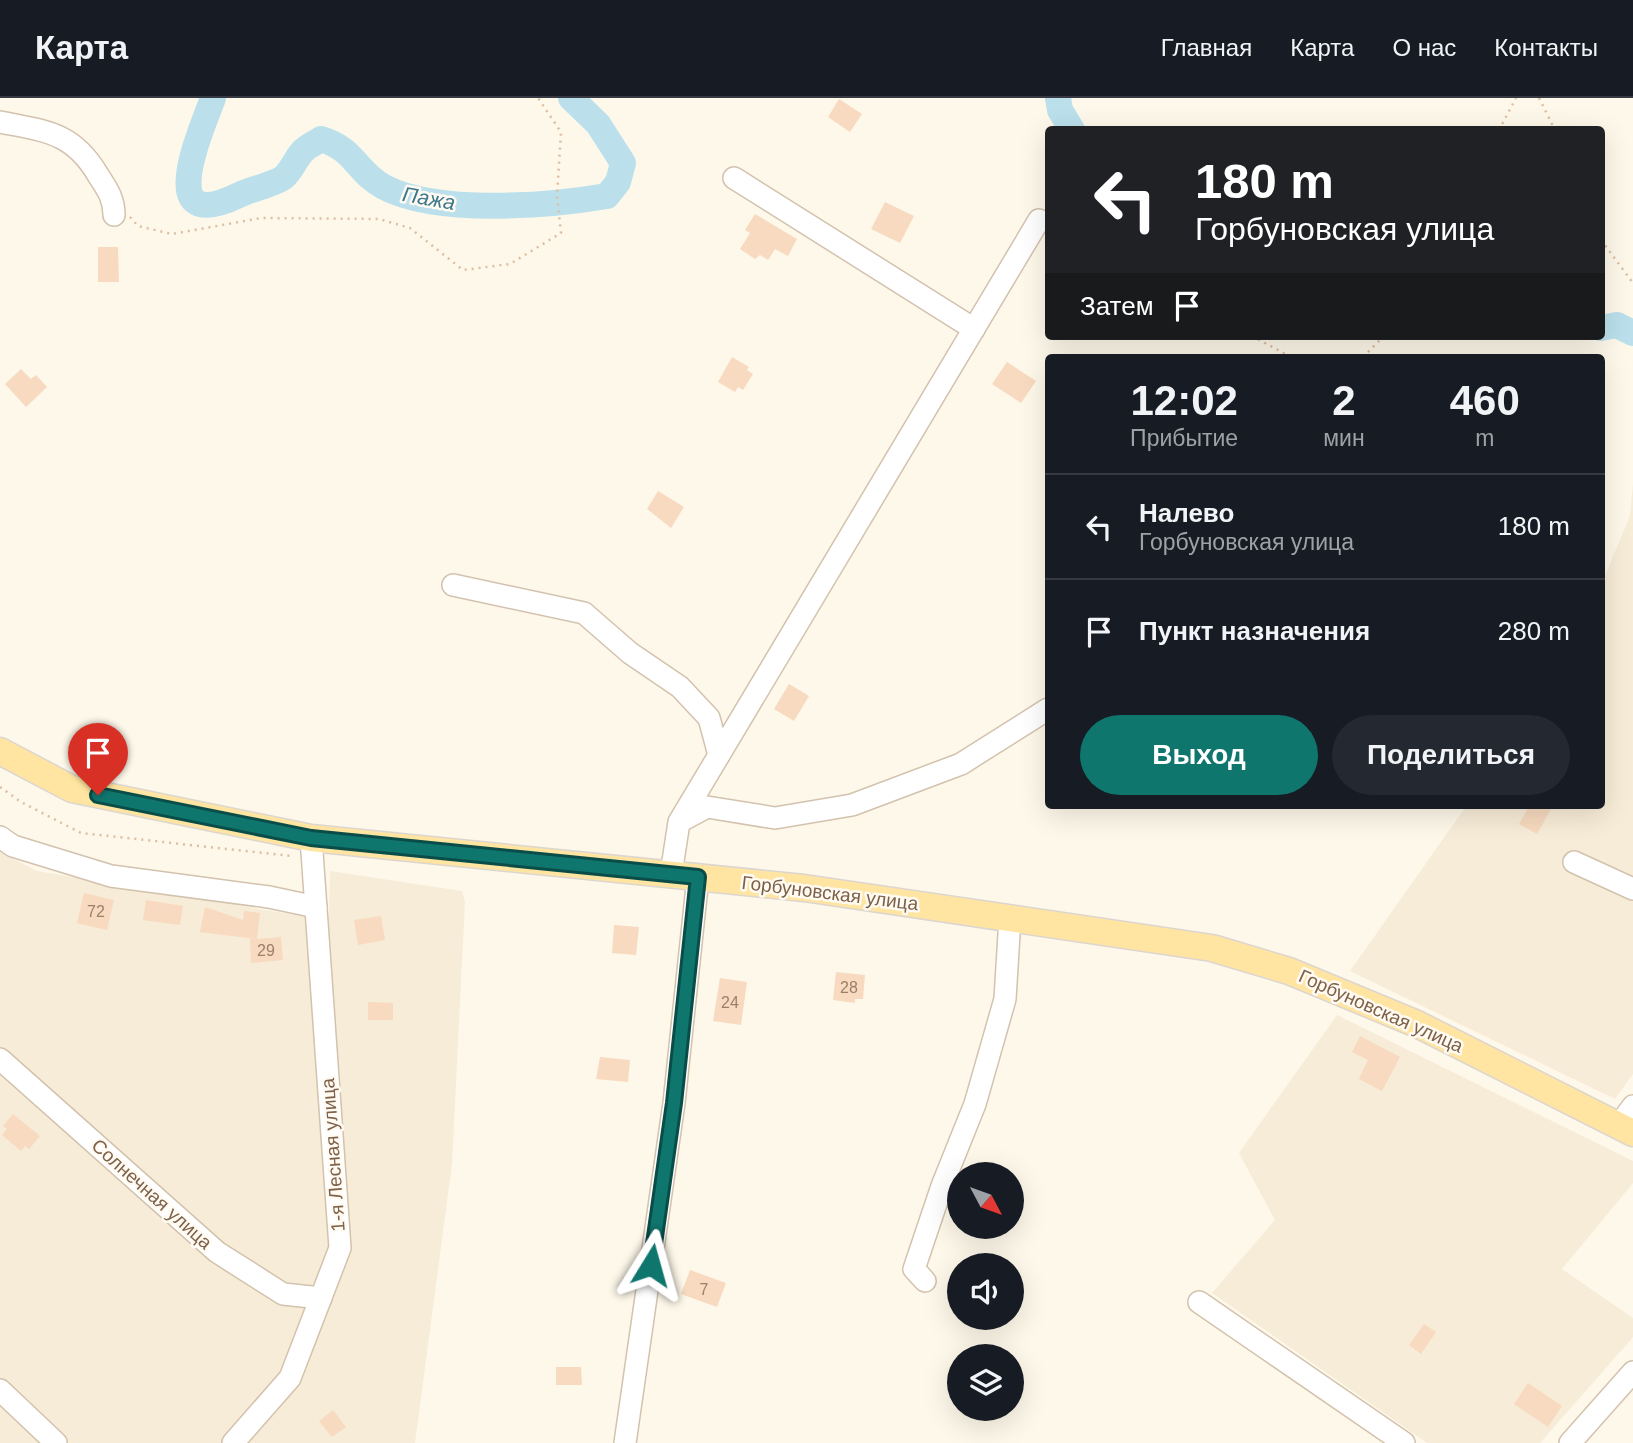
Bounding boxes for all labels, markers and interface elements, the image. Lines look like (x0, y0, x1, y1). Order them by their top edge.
text: Карта (35, 29, 128, 66)
text: Главная (1161, 34, 1252, 61)
text: Карта (1290, 34, 1354, 61)
text: О нас (1392, 34, 1456, 61)
text: Контакты (1494, 34, 1598, 61)
icon: left (1080, 154, 1171, 245)
text: 180 m (1195, 154, 1334, 208)
water label: Пажа (401, 182, 457, 214)
text: Горбуновская улица (1195, 211, 1494, 247)
icon: arrive (1168, 287, 1206, 325)
text: Затем (1080, 291, 1154, 321)
text: 12:02 (1130, 377, 1238, 424)
text: 2 (1332, 377, 1356, 424)
text: 460 (1450, 377, 1520, 424)
text: Прибытие (1130, 425, 1238, 451)
text: мин (1323, 425, 1365, 451)
text: m (1475, 425, 1494, 451)
text: Налево (1139, 498, 1234, 528)
icon: left (1080, 508, 1118, 546)
text: 180 m (1498, 511, 1570, 541)
text: Горбуновская улица (1139, 529, 1354, 555)
icon: arrive (1080, 613, 1118, 651)
text: Пункт назначения (1139, 616, 1370, 646)
text: 280 m (1498, 616, 1570, 646)
button: Выход (1080, 715, 1318, 795)
button: Поделиться (1332, 715, 1570, 795)
pin (68, 723, 128, 795)
icon: arrive (79, 734, 117, 772)
street label: Горбуновская улица (741, 872, 920, 914)
house number: 72 (87, 903, 105, 920)
house number: 29 (257, 942, 275, 959)
street label: Горбуновская улица (1296, 965, 1467, 1057)
house number: 28 (840, 979, 858, 996)
house number: 24 (721, 994, 739, 1011)
street label: 1-я Лесная улица (317, 1077, 349, 1232)
street label: Солнечная улица (88, 1135, 217, 1254)
north arrow (947, 1162, 1024, 1239)
map controls (947, 1162, 1024, 1421)
position arrow (614, 1228, 688, 1302)
button: sound (947, 1253, 1024, 1330)
house number: 7 (700, 1281, 709, 1298)
button: layers (947, 1344, 1024, 1421)

